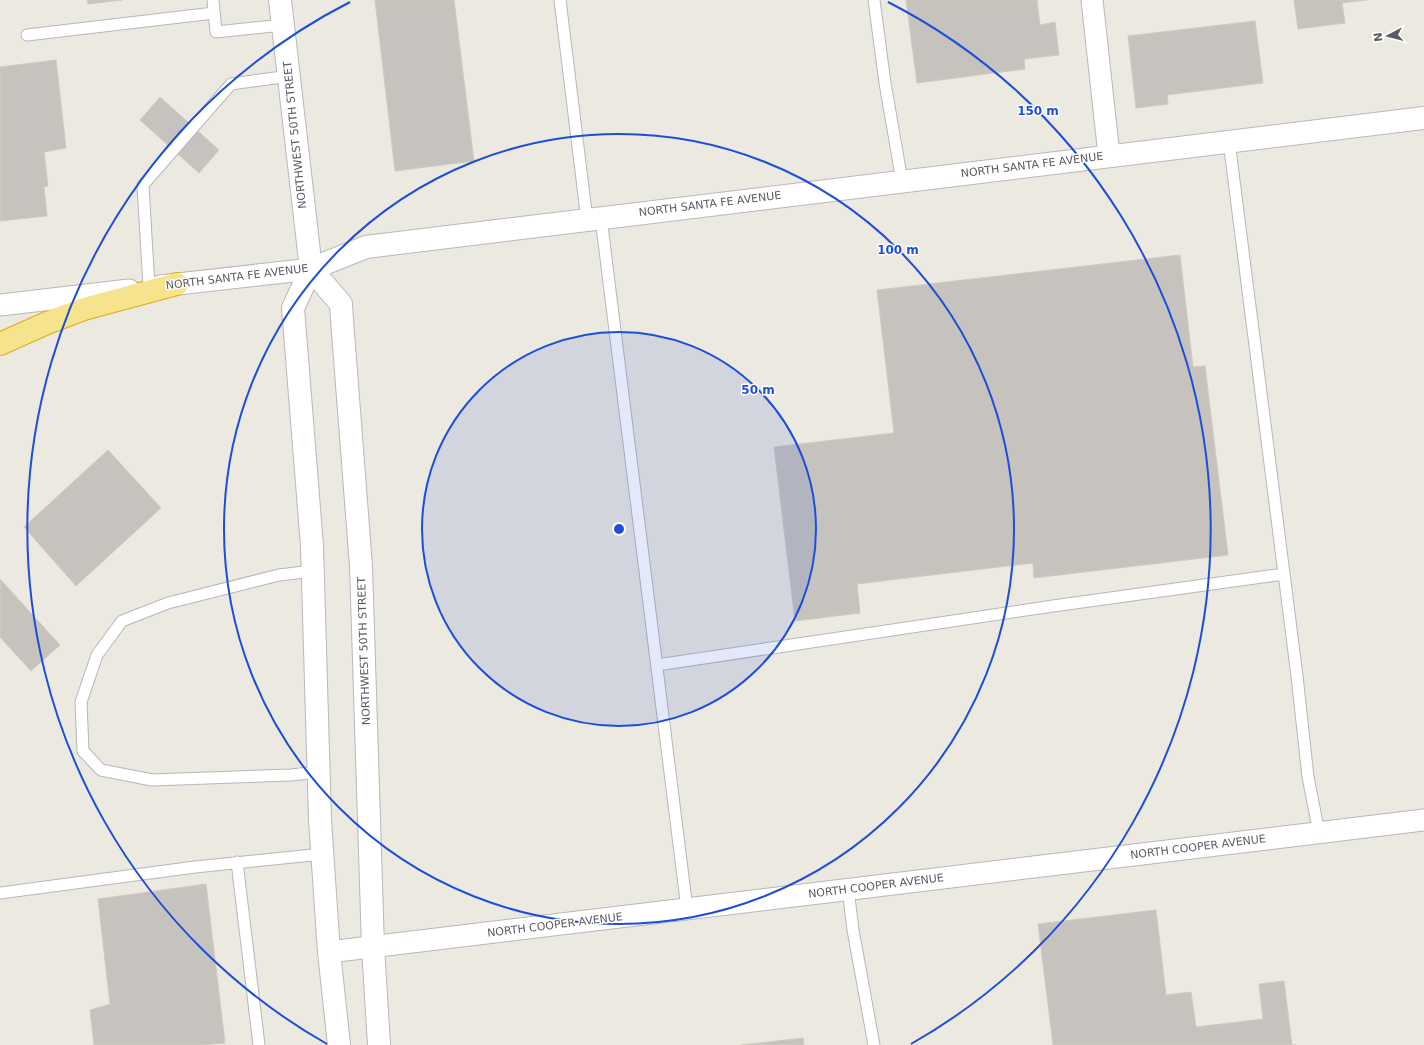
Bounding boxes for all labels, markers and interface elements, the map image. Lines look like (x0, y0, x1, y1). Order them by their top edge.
north arrow (1368, 16, 1408, 56)
text: N (1372, 32, 1386, 43)
street label: NORTHWEST 50TH STREET (281, 60, 309, 209)
text: 150 m (1017, 104, 1059, 118)
street label: NORTH SANTA FE AVENUE (960, 150, 1104, 180)
street label: NORTH SANTA FE AVENUE (638, 189, 782, 219)
text: 100 m (877, 243, 919, 257)
street label: NORTH SANTA FE AVENUE (165, 262, 309, 292)
text: 50 m (741, 383, 775, 397)
centre of rings (612, 522, 626, 536)
street label: NORTHWEST 50TH STREET (355, 576, 373, 725)
street label: NORTH COOPER AVENUE (1129, 832, 1267, 862)
street label: NORTH COOPER AVENUE (807, 871, 945, 901)
street label: NORTH COOPER AVENUE (486, 910, 624, 940)

